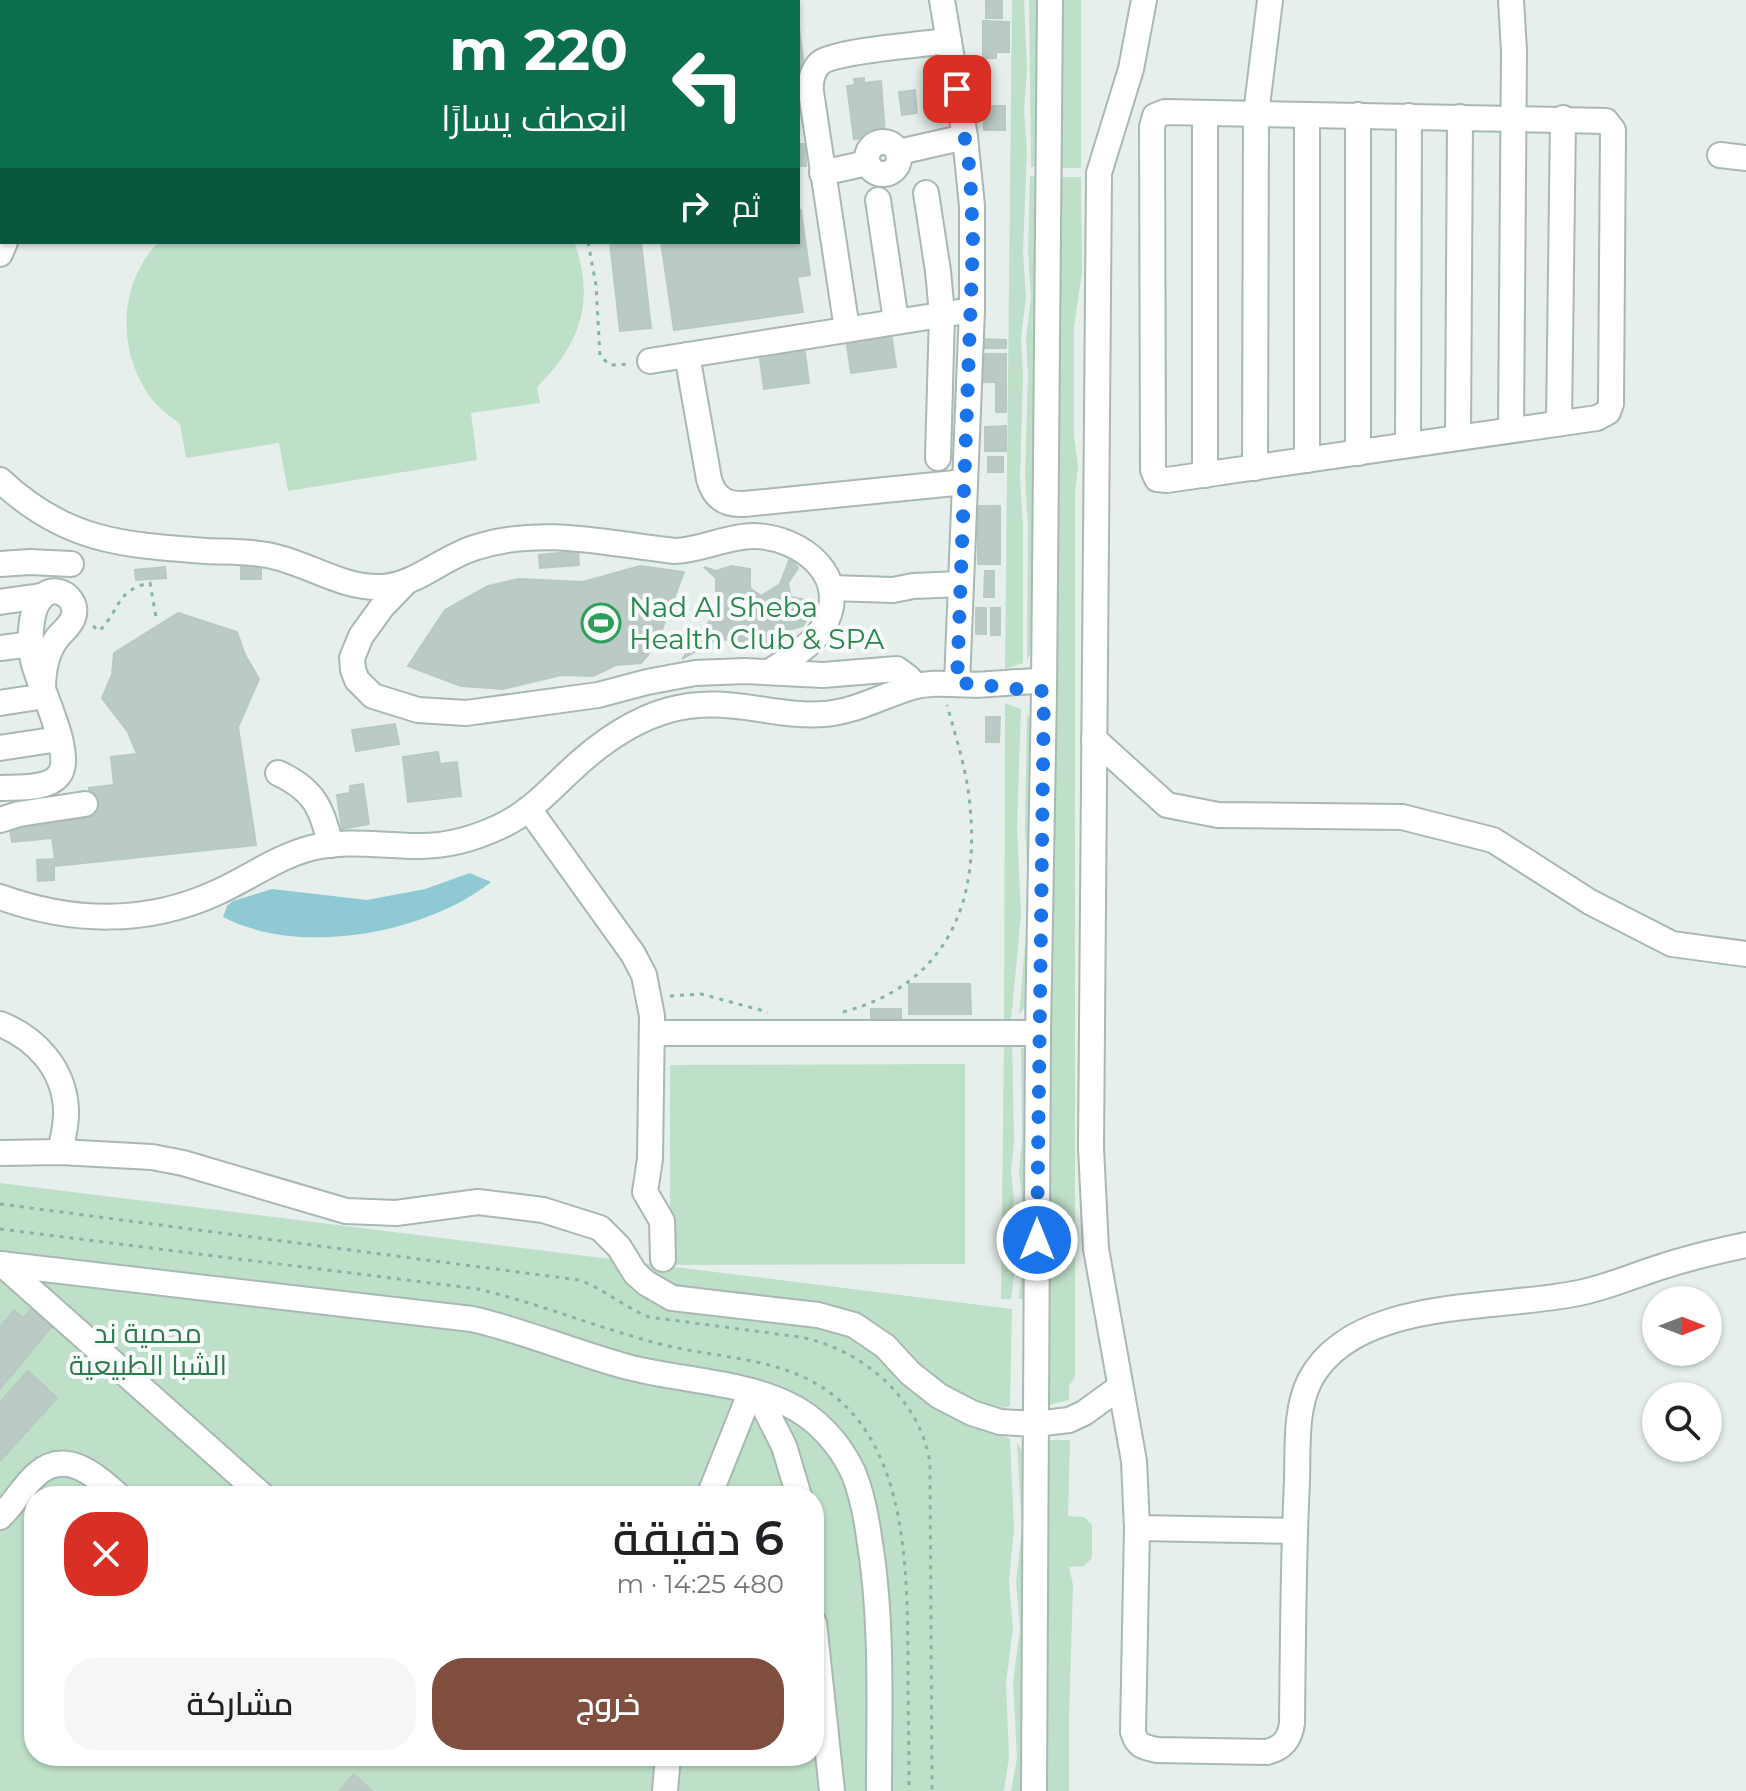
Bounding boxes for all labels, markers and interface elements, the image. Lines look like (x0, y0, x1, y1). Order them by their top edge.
text: 220 m (449, 16, 628, 84)
icon: left (656, 32, 760, 136)
pin (923, 55, 991, 123)
icon: arrive (935, 67, 979, 111)
text: انعطف يسارًا (441, 96, 628, 140)
icon: right (672, 184, 716, 228)
text: ثم (732, 188, 760, 225)
place label: Nad Al Sheba Health Club & SPA (629, 590, 885, 656)
sports icon: Nad Al Sheba Health Club & SPA (580, 602, 622, 644)
position arrow (995, 1198, 1079, 1282)
north arrow (1642, 1286, 1722, 1366)
map controls (1642, 1286, 1722, 1462)
park label: محمية ند الشبا الطبيعية (69, 1316, 227, 1382)
button: search (1642, 1382, 1722, 1462)
text: 6 دقيقة (613, 1509, 784, 1567)
button: close (64, 1512, 148, 1596)
text: 480 m · 14:25 (616, 1568, 784, 1600)
button: مشاركة (64, 1658, 416, 1750)
button: خروج (432, 1658, 784, 1750)

